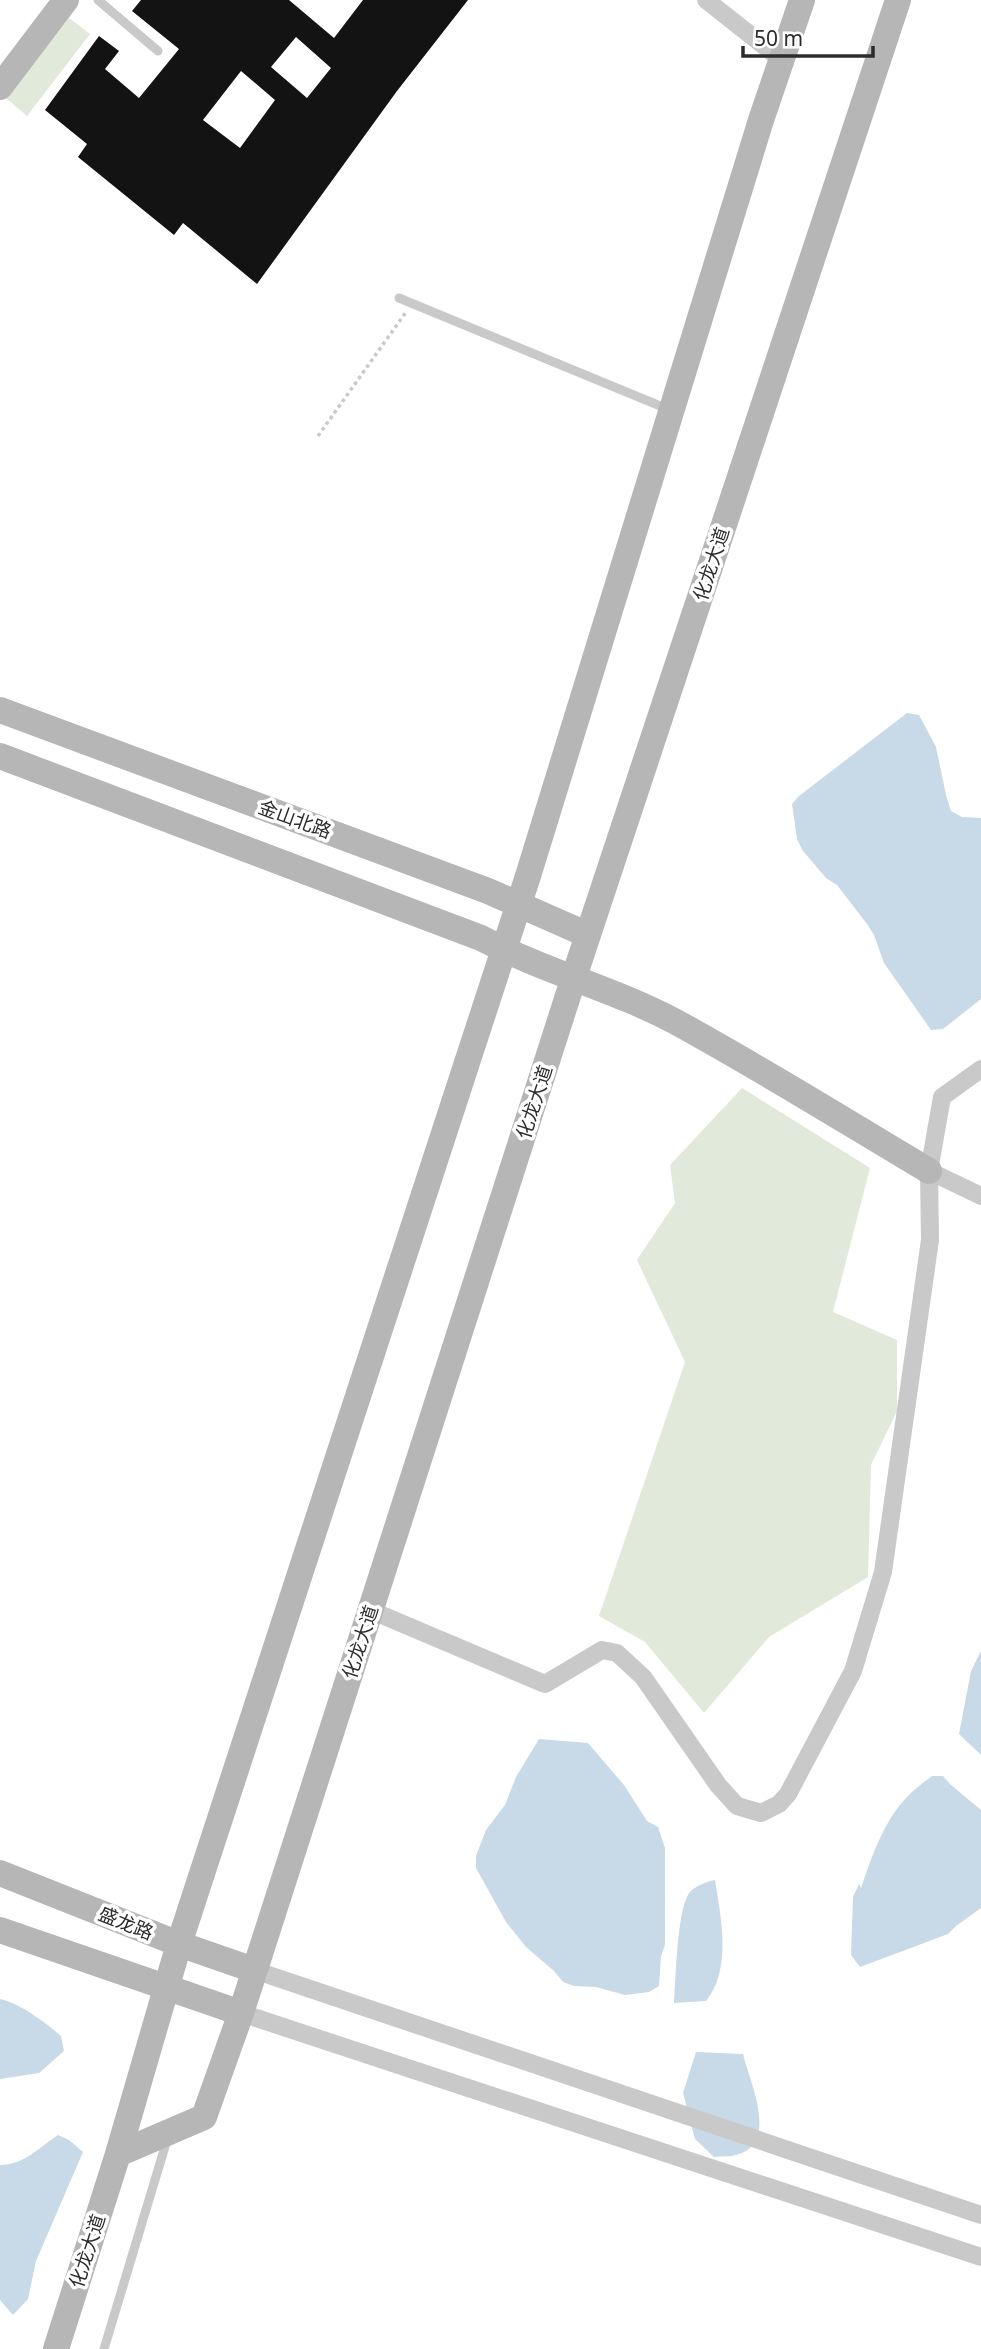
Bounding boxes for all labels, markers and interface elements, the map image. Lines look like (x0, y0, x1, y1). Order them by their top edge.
scale bar (743, 14, 872, 58)
text: 50 m (754, 24, 803, 52)
street label: 化龙大道 (687, 524, 735, 604)
street label: 金山北路 (255, 794, 335, 844)
street label: 化龙大道 (510, 1062, 558, 1142)
street label: 化龙大道 (336, 1602, 384, 1682)
street label: 盛龙路 (95, 1900, 157, 1946)
street label: 化龙大道 (63, 2211, 111, 2291)

